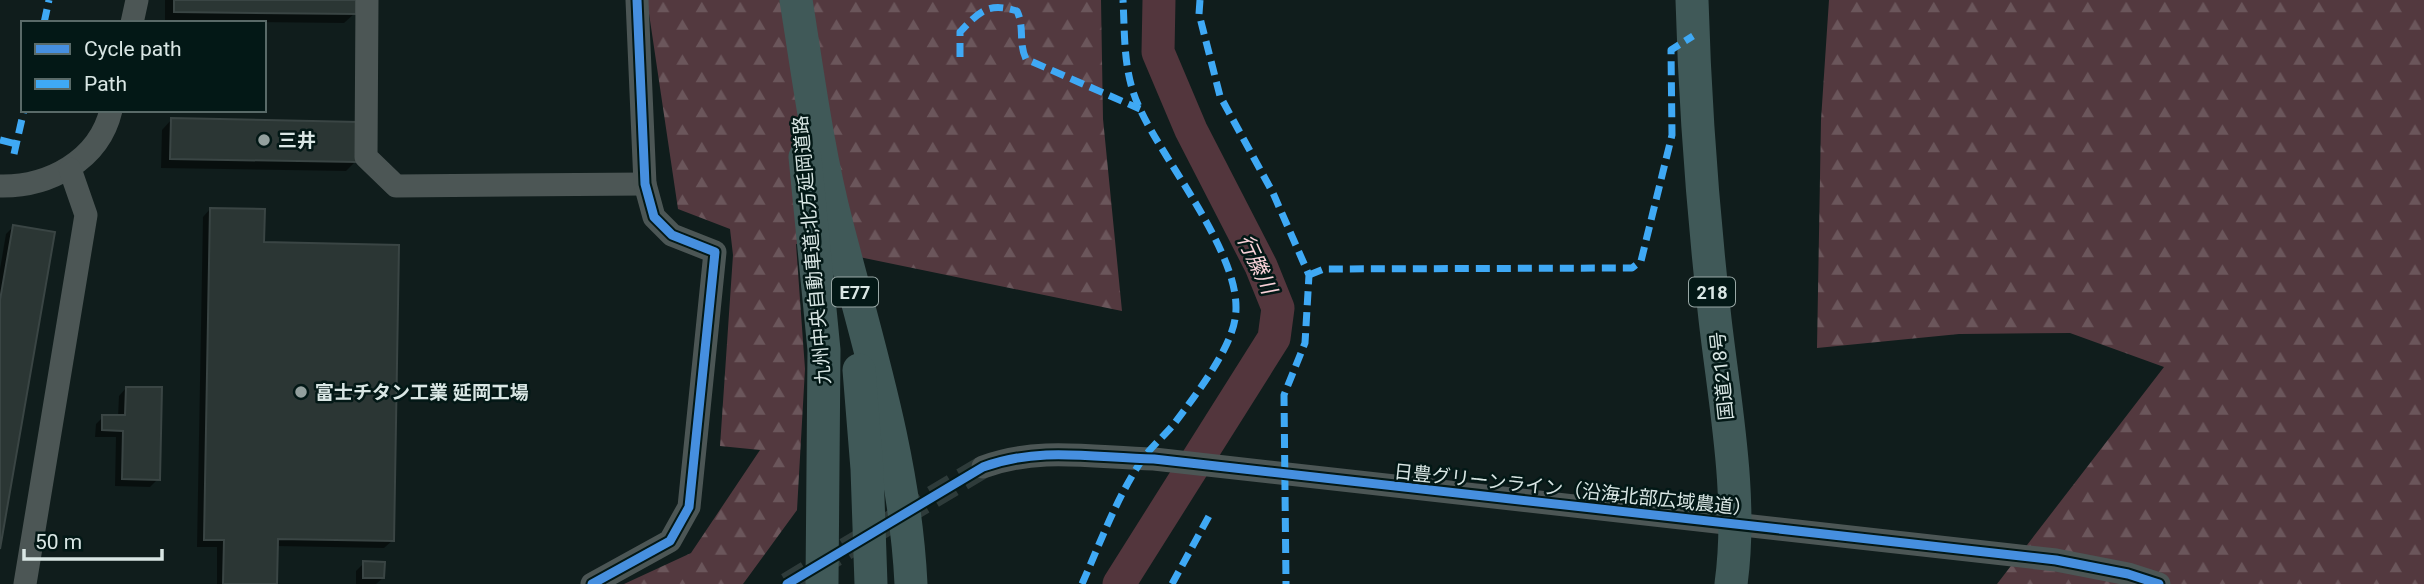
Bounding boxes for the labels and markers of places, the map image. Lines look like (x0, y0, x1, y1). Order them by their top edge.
place label: 三井 (278, 129, 316, 152)
marker: 三井 (256, 132, 272, 148)
place label: 富士チタン工業 延岡工場 (315, 381, 529, 404)
marker: 富士チタン工業 延岡工場 (293, 384, 309, 400)

